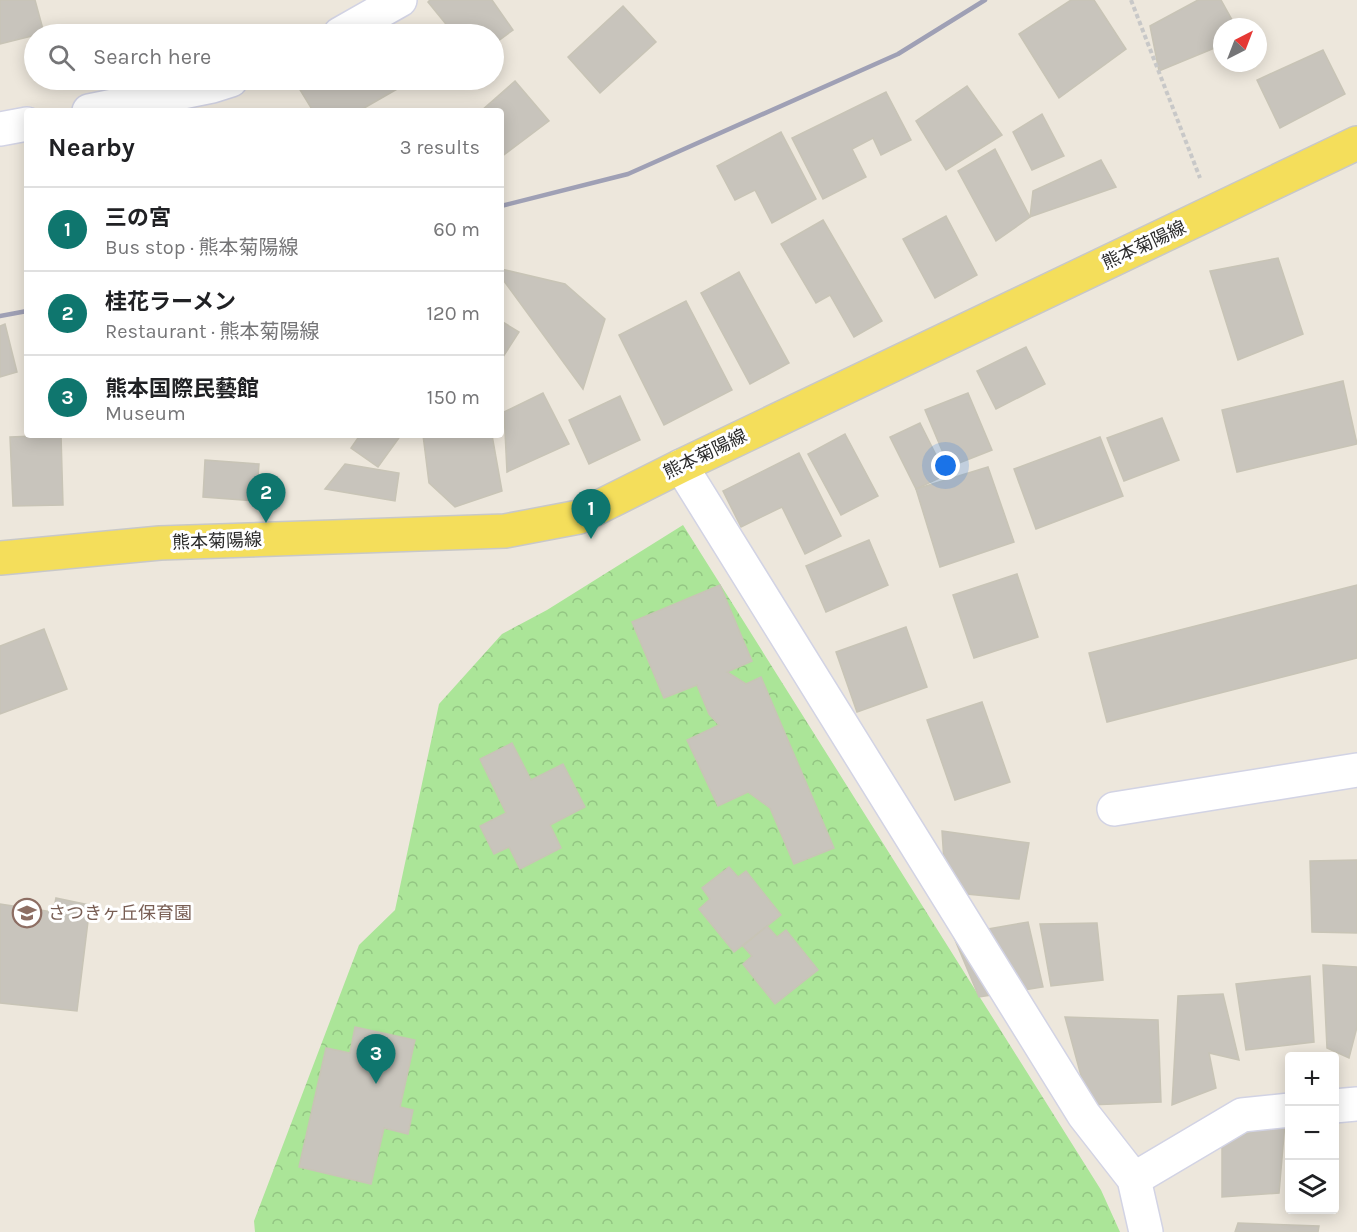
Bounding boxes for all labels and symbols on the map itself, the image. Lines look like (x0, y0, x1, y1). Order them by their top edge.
north arrow (1213, 18, 1267, 72)
street label: 熊本菊陽線 (1099, 216, 1189, 274)
street label: 熊本菊陽線 (660, 424, 750, 484)
your location (931, 451, 960, 480)
pin: 2 (246, 474, 286, 523)
pin: 1 (572, 490, 610, 539)
street label: 熊本菊陽線 (172, 528, 262, 554)
school or university icon: さつきヶ丘保育園 (11, 897, 43, 929)
place label: さつきヶ丘保育園 (48, 902, 192, 924)
pin: 3 (356, 1034, 395, 1084)

